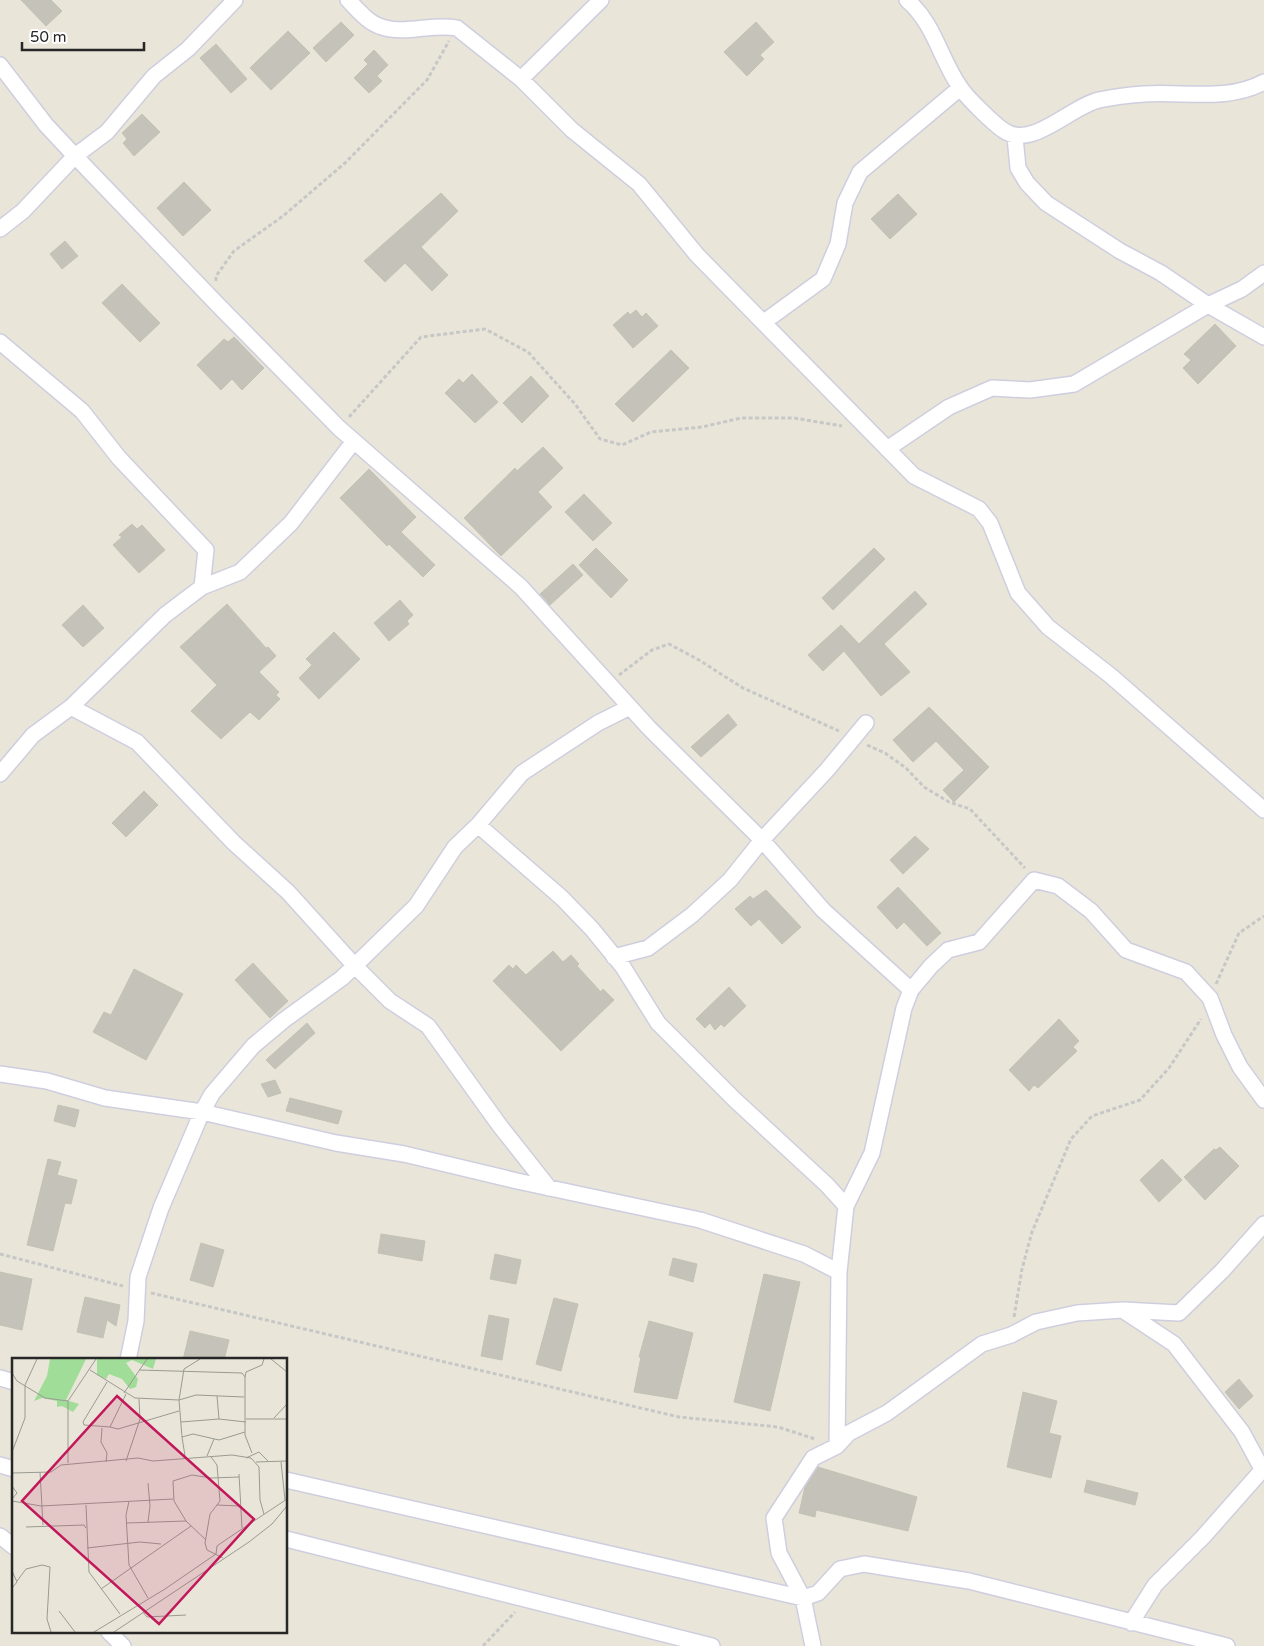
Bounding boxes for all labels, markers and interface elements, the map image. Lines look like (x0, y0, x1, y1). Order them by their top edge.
scale bar (22, 20, 145, 52)
text: 50 m (30, 28, 67, 46)
inset map (12, 1358, 288, 1634)

